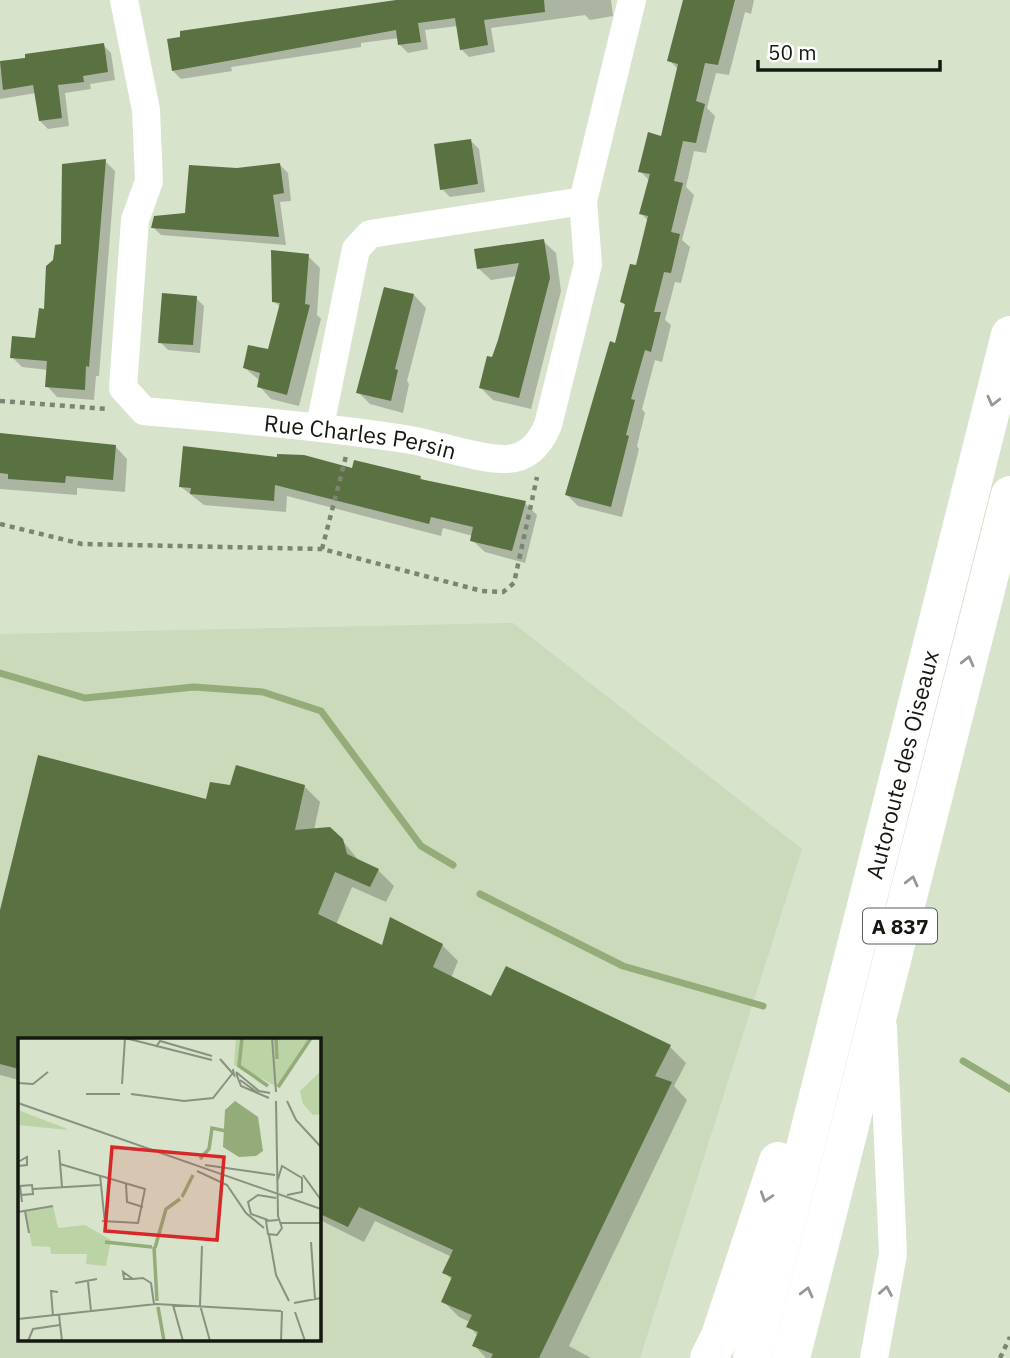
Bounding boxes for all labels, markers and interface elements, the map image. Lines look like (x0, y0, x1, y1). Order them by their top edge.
scale bar (758, 28, 940, 72)
text: 50 m (768, 38, 817, 66)
one-way arrow (987, 395, 1001, 407)
street label: Rue Charles Persin (263, 407, 460, 465)
street label: Autoroute des Oiseaux (858, 647, 945, 882)
one-way arrow (960, 655, 974, 667)
one-way arrow (903, 875, 918, 887)
road number: A 837 (863, 908, 937, 944)
inset map (18, 1038, 320, 1340)
one-way arrow (760, 1190, 774, 1203)
one-way arrow (878, 1285, 893, 1297)
one-way arrow (799, 1286, 813, 1298)

